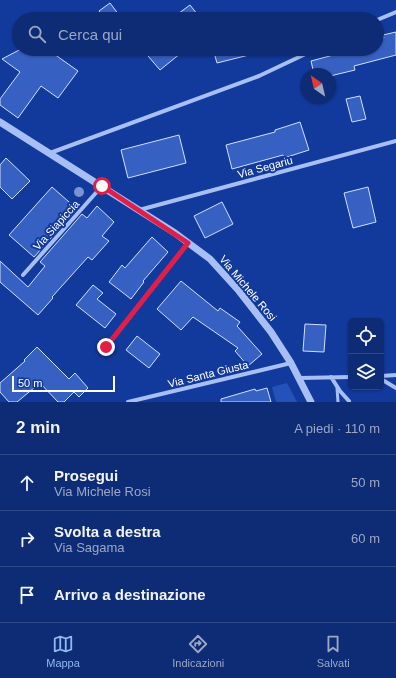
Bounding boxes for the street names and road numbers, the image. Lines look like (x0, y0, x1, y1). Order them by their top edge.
street label: Via Segariu (236, 154, 294, 180)
street label: Via Siapiccia (31, 197, 82, 252)
street label: Via Michele Rosi (217, 253, 279, 323)
street label: Via Santa Giusta (167, 358, 250, 390)

